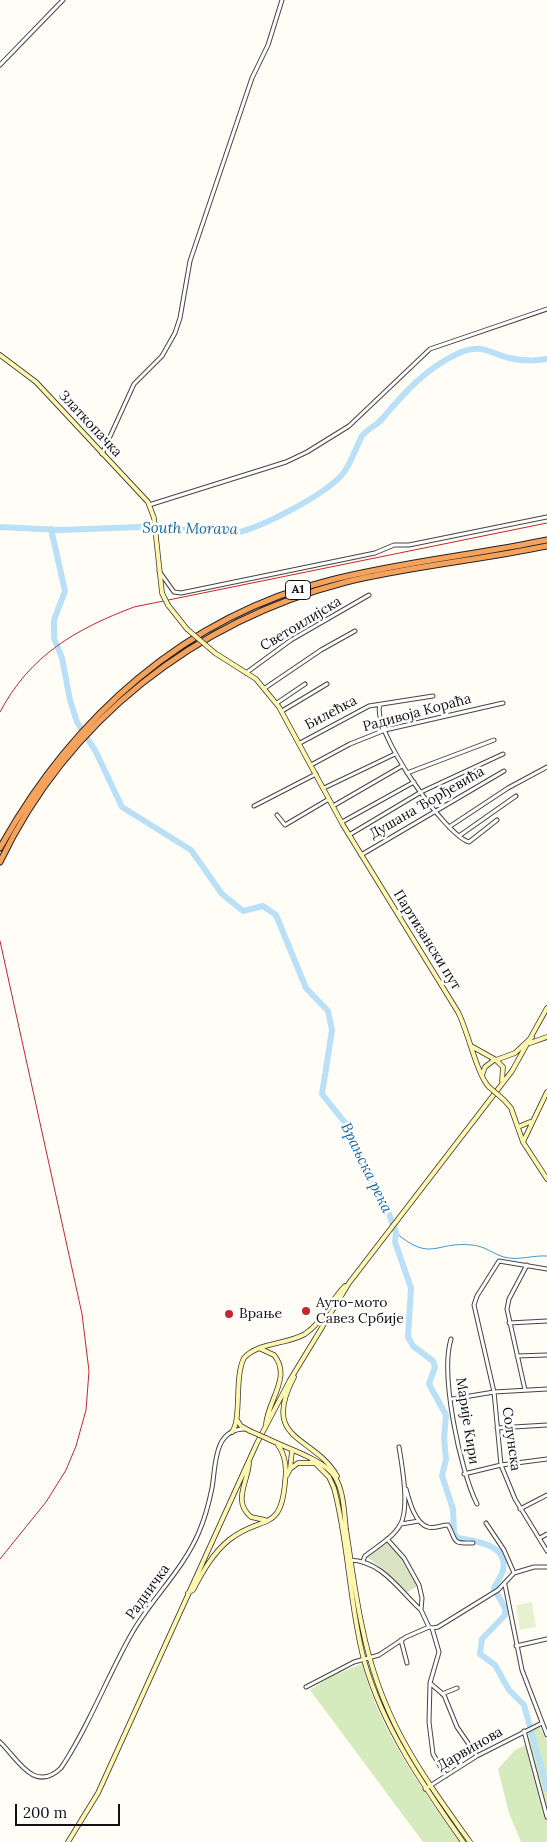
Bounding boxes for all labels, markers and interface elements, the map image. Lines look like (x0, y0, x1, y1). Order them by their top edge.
street label: Златкопачка (55, 387, 125, 461)
water label: South Morava (142, 519, 238, 539)
road number: A1 (286, 580, 310, 600)
street label: Светоилијска (257, 593, 345, 655)
street label: Радивоја Кораћа (361, 690, 473, 736)
street label: Билећка (302, 692, 360, 734)
street label: Душана Ђорђевића (366, 763, 488, 843)
street label: Партизански пут (390, 887, 464, 993)
water label: Врањска река (336, 1120, 396, 1216)
place label: Ауто-мото Савез Србије (316, 1295, 404, 1328)
marker: Ауто-мото Савез Србије (300, 1305, 312, 1317)
place label: Врање (239, 1306, 282, 1322)
marker: Врање (223, 1308, 235, 1320)
street label: Марије Кири (452, 1376, 482, 1466)
street label: Солунска (498, 1406, 524, 1472)
street label: Радничка (122, 1561, 174, 1623)
street label: Дарвинова (434, 1724, 506, 1774)
scale bar (18, 1794, 122, 1826)
text: 200 m (23, 1803, 67, 1822)

